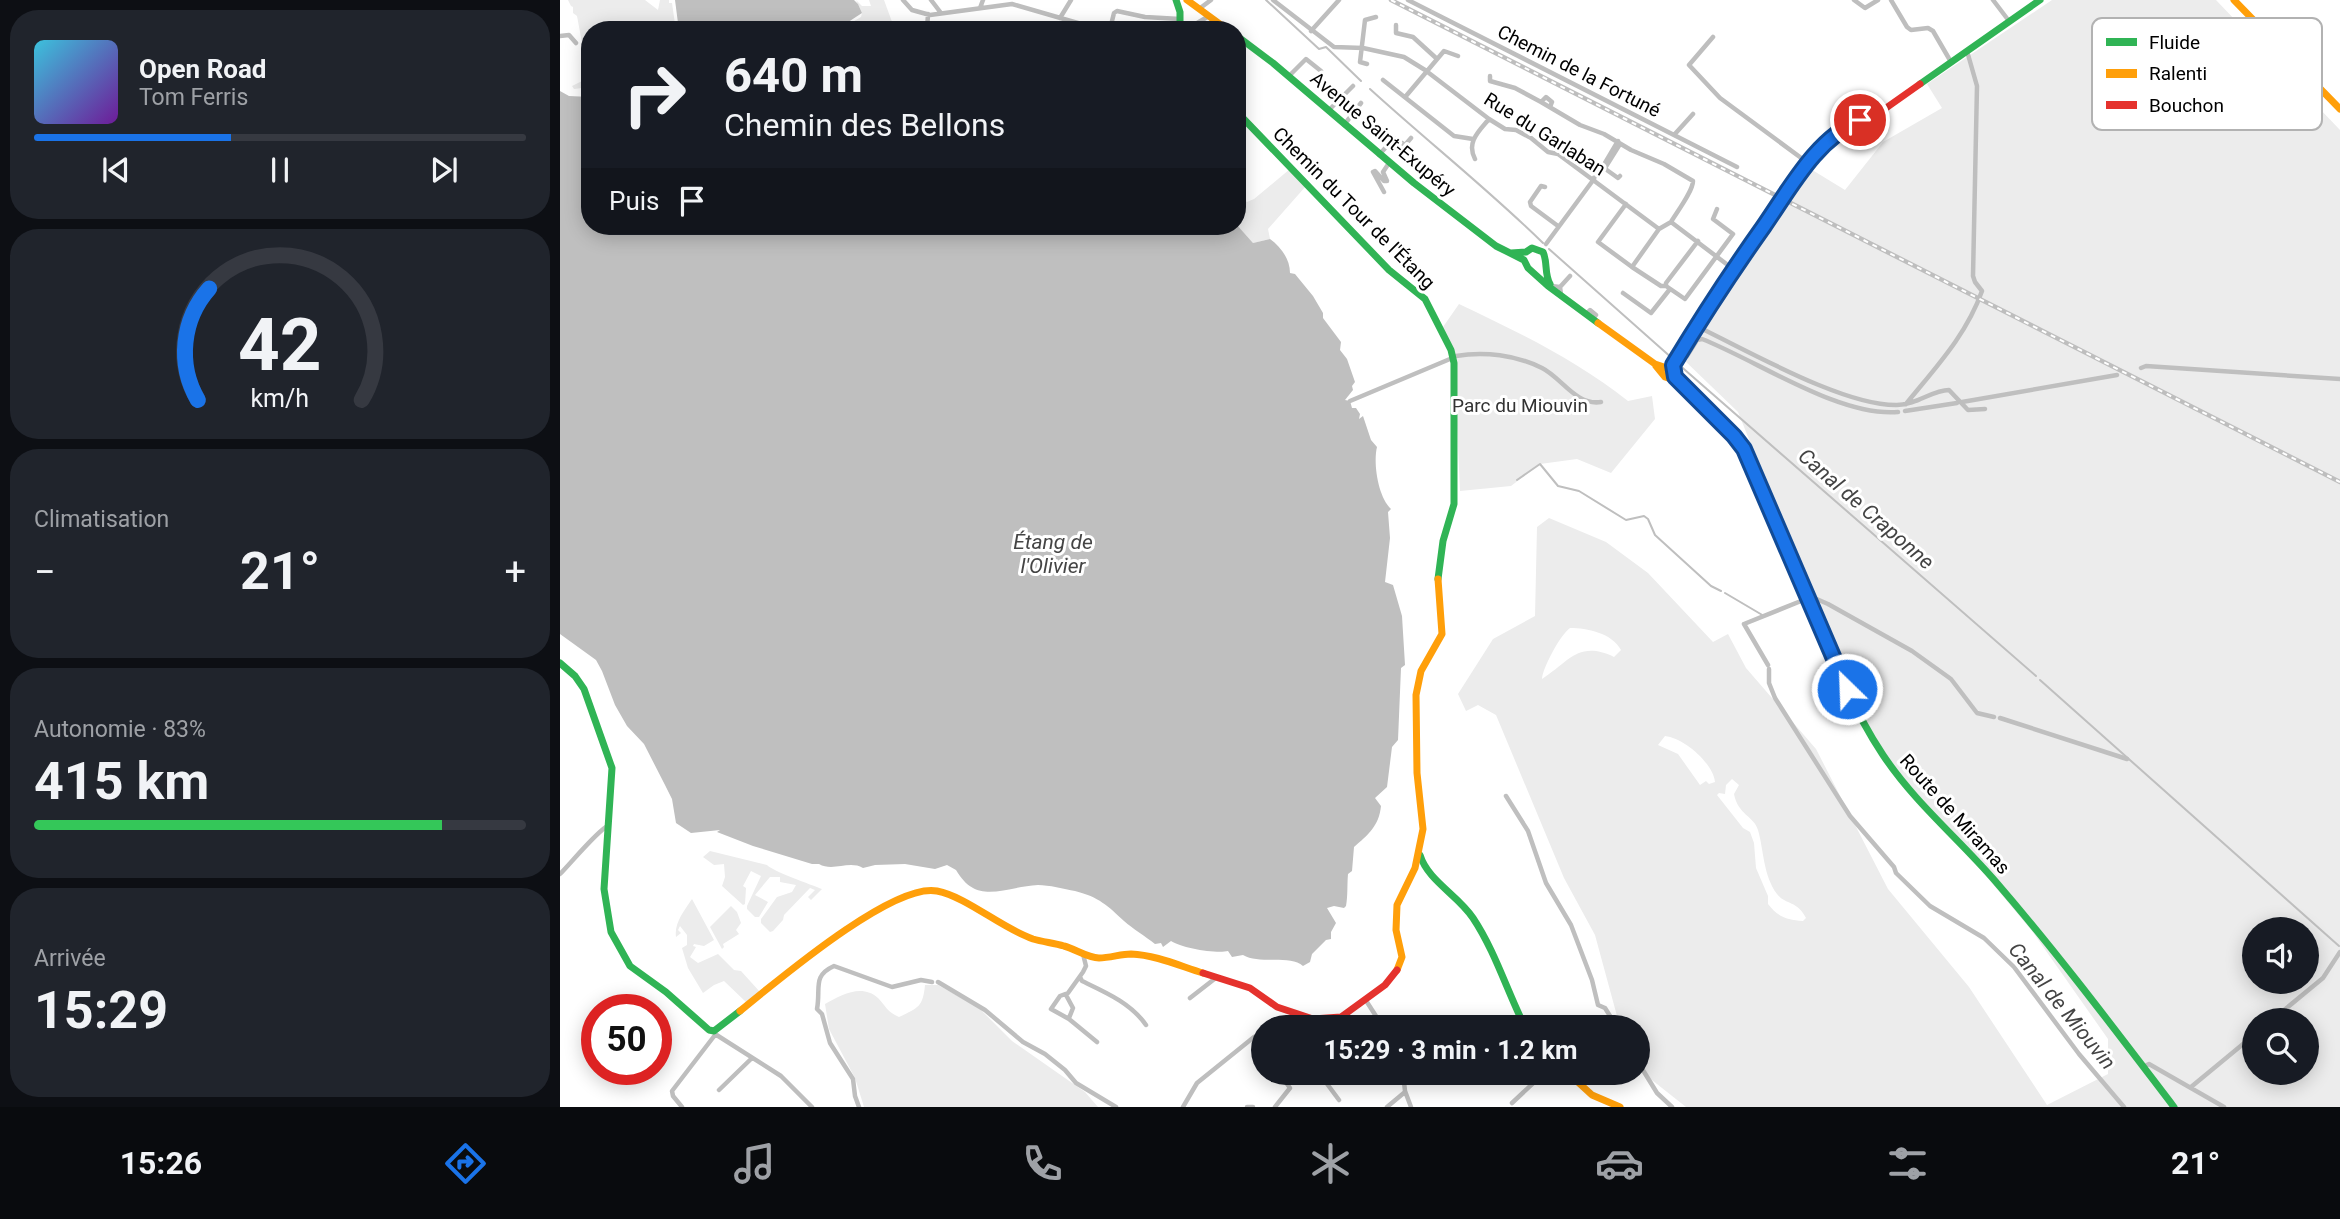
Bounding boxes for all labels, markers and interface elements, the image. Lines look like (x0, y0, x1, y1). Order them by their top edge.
legend (2092, 18, 2322, 130)
street label: Chemin de la Fortuné (1494, 20, 1664, 122)
text: Fluide (2149, 31, 2200, 54)
text: 640 m (724, 47, 863, 104)
icon: right (609, 49, 700, 140)
text: Open Road (139, 54, 267, 84)
text: Ralenti (2149, 62, 2207, 85)
street label: Avenue Saint-Exupéry (1306, 67, 1460, 201)
text: Tom Ferris (139, 84, 248, 111)
street label: Rue du Garlaban (1480, 87, 1610, 181)
pin (1830, 90, 1890, 150)
text: Bouchon (2149, 94, 2224, 117)
icon: arrive (1841, 101, 1879, 139)
text: Chemin des Bellons (724, 106, 1005, 144)
street label: Chemin du Tour de l'Étang (1268, 122, 1440, 294)
icon: previous (97, 151, 135, 189)
icon: pause (261, 151, 299, 189)
icon: next (425, 151, 463, 189)
icon: arrive (673, 182, 711, 220)
text: Puis (609, 186, 659, 216)
text: 42 (238, 303, 322, 389)
text: km/h (251, 384, 309, 413)
park label: Parc du Miouvin (1452, 394, 1588, 417)
water label: Canal de Craponne (1793, 444, 1939, 574)
text: Climatisation (34, 506, 169, 533)
water label: Étang de l'Olivier (1013, 530, 1093, 578)
text: 21° (240, 541, 320, 602)
text: − (34, 550, 56, 594)
text: + (504, 550, 526, 594)
position arrow (1810, 652, 1884, 726)
text: Autonomie · 83% (34, 716, 206, 743)
street label: Route de Miramas (1895, 749, 2015, 879)
text: 415 km (34, 751, 209, 812)
map controls (2242, 917, 2319, 1085)
button: sound (2242, 917, 2319, 994)
water label: Canal de Miouvin (2004, 938, 2120, 1074)
text: Arrivée (34, 945, 106, 972)
text: 15:29 (34, 980, 168, 1041)
speed limit sign: 50 (581, 994, 672, 1085)
button: search (2242, 1008, 2319, 1085)
text: 15:29 · 3 min · 1.2 km (1323, 1035, 1578, 1065)
icon: directions (441, 1139, 490, 1188)
icon: music (730, 1139, 779, 1188)
icon: phone (1018, 1139, 1067, 1188)
icon: climate (1306, 1139, 1355, 1188)
icon: car (1595, 1139, 1644, 1188)
icon: filters (1883, 1139, 1932, 1188)
text: 15:26 (120, 1144, 202, 1182)
text: 21° (2171, 1144, 2220, 1182)

